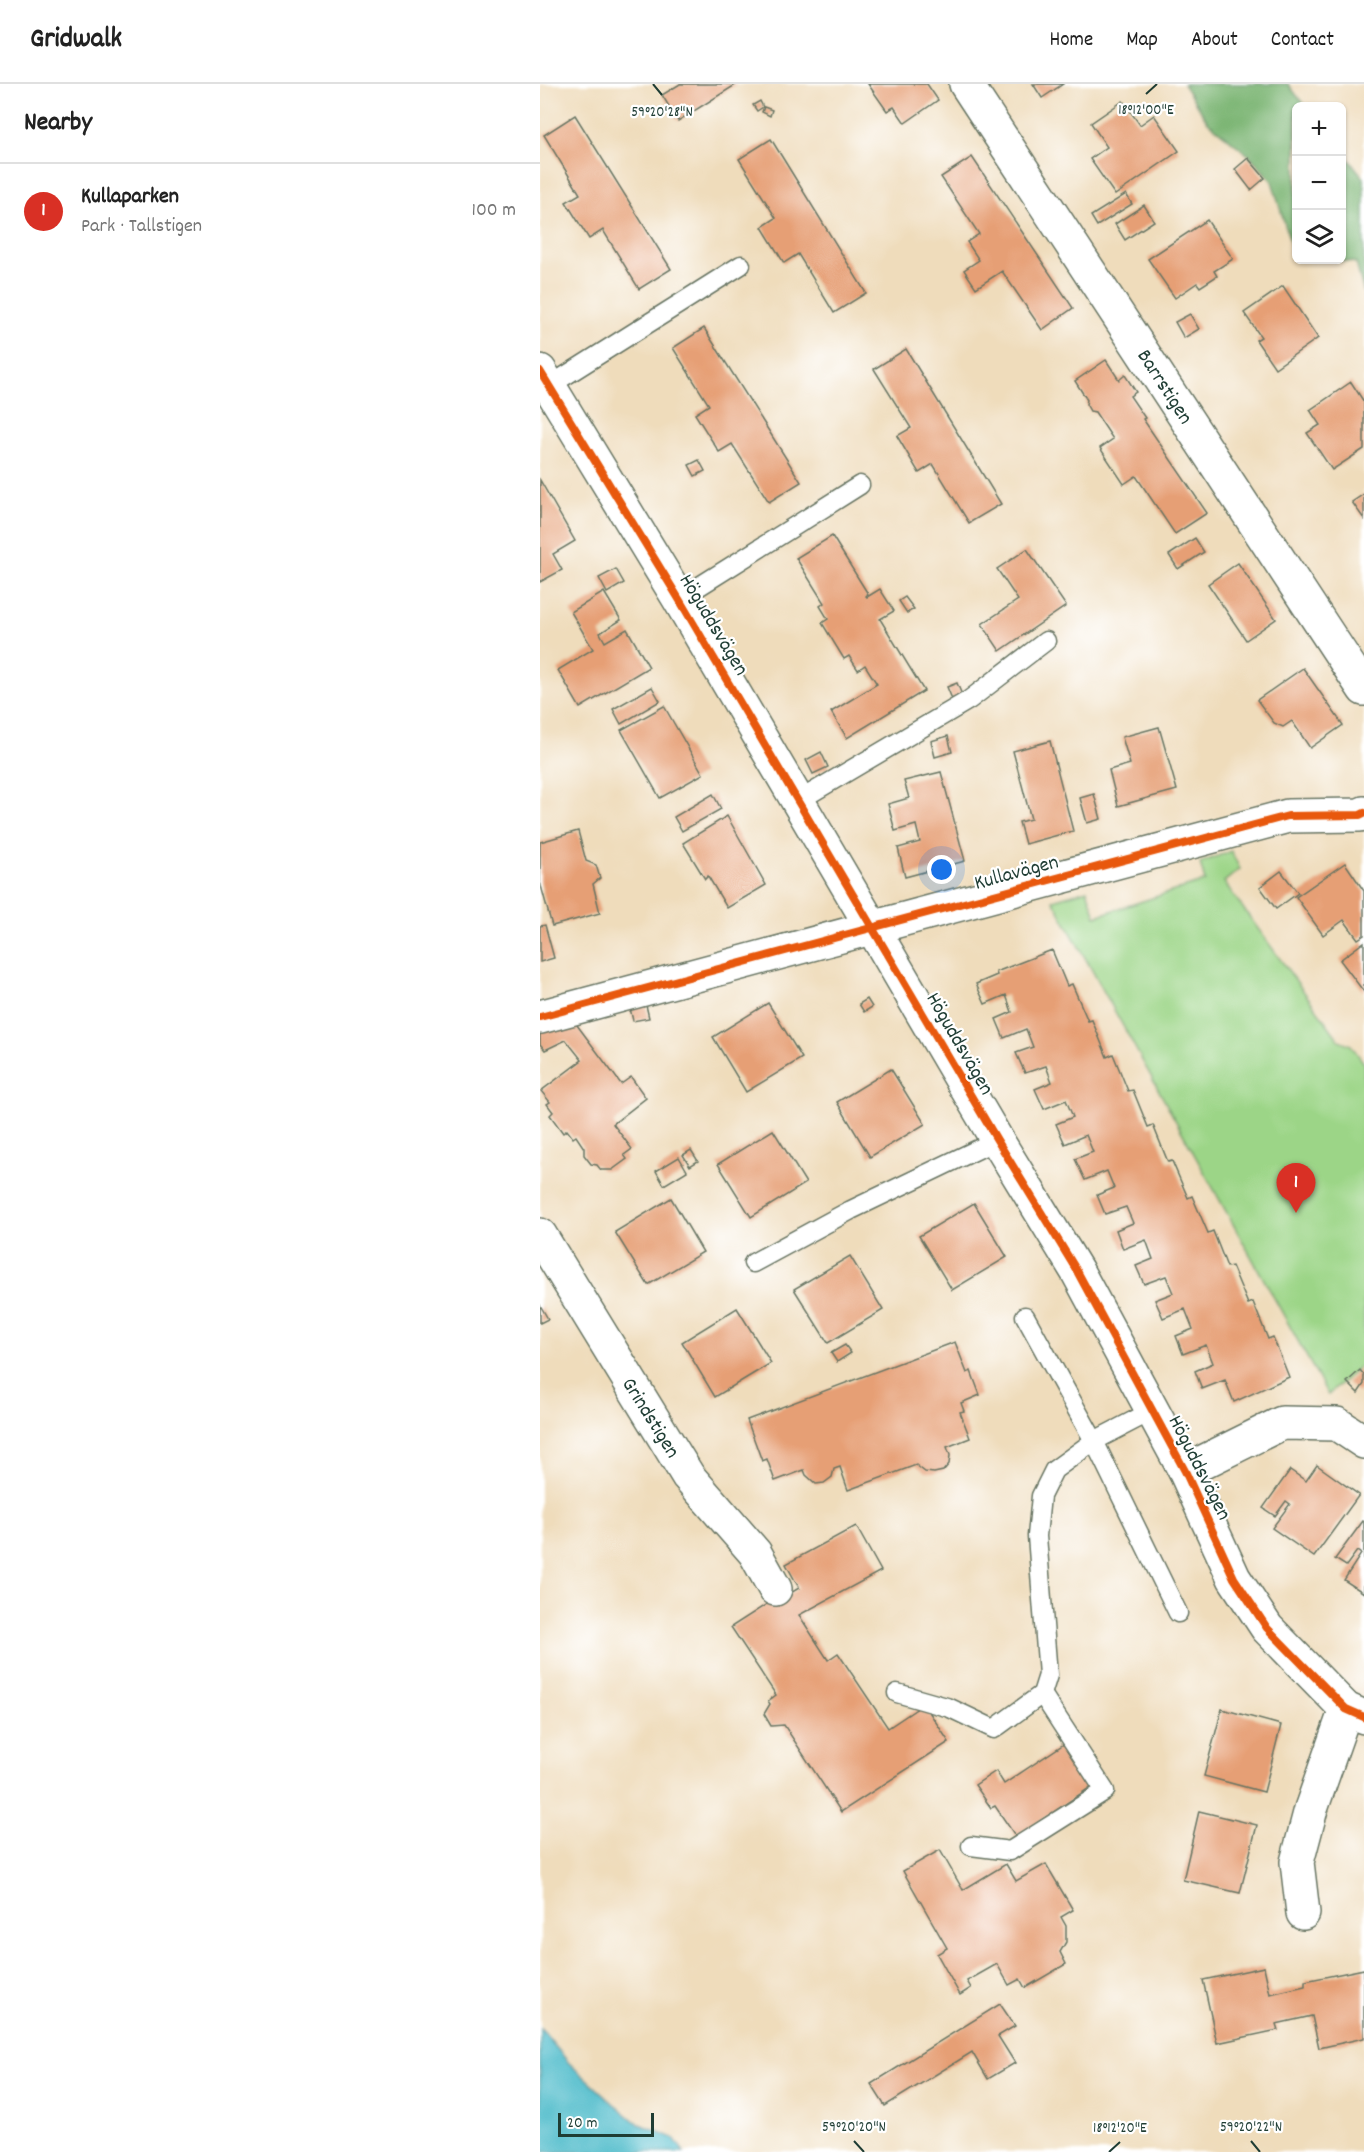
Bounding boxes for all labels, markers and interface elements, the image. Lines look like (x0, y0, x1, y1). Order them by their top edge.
text: Gridwalk (30, 21, 122, 61)
text: Home (1049, 26, 1093, 56)
text: Map (1126, 26, 1158, 56)
text: About (1191, 26, 1238, 56)
text: Contact (1271, 26, 1334, 56)
text: 18°12'00"E (1118, 100, 1174, 122)
text: 59°20'28"N (631, 102, 693, 124)
map controls (1292, 102, 1346, 264)
button: + (1292, 102, 1346, 156)
text: Nearby (24, 105, 92, 142)
button: − (1292, 156, 1346, 210)
text: Kullaparken (81, 182, 179, 213)
text: 1 (41, 197, 46, 225)
text: 100 m (472, 197, 516, 225)
button: layers (1292, 210, 1346, 264)
text: Park · Tallstigen (81, 213, 202, 241)
street label: Barrstigen (1128, 344, 1199, 431)
street label: Höguddsvägen (670, 569, 755, 682)
street label: Kullavägen (971, 848, 1062, 900)
your location (927, 855, 956, 884)
street label: Höguddsvägen (917, 988, 1000, 1101)
pin: 1 (1276, 1164, 1316, 1213)
street label: Grindstigen (613, 1372, 686, 1465)
street label: Höguddsvägen (1159, 1411, 1238, 1526)
scale bar (558, 2110, 654, 2138)
text: 20 m (567, 2112, 597, 2135)
text: 59°20'20"N (822, 2117, 886, 2139)
text: 59°20'22"N (1220, 2117, 1282, 2139)
text: 18°12'20"E (1093, 2118, 1147, 2140)

